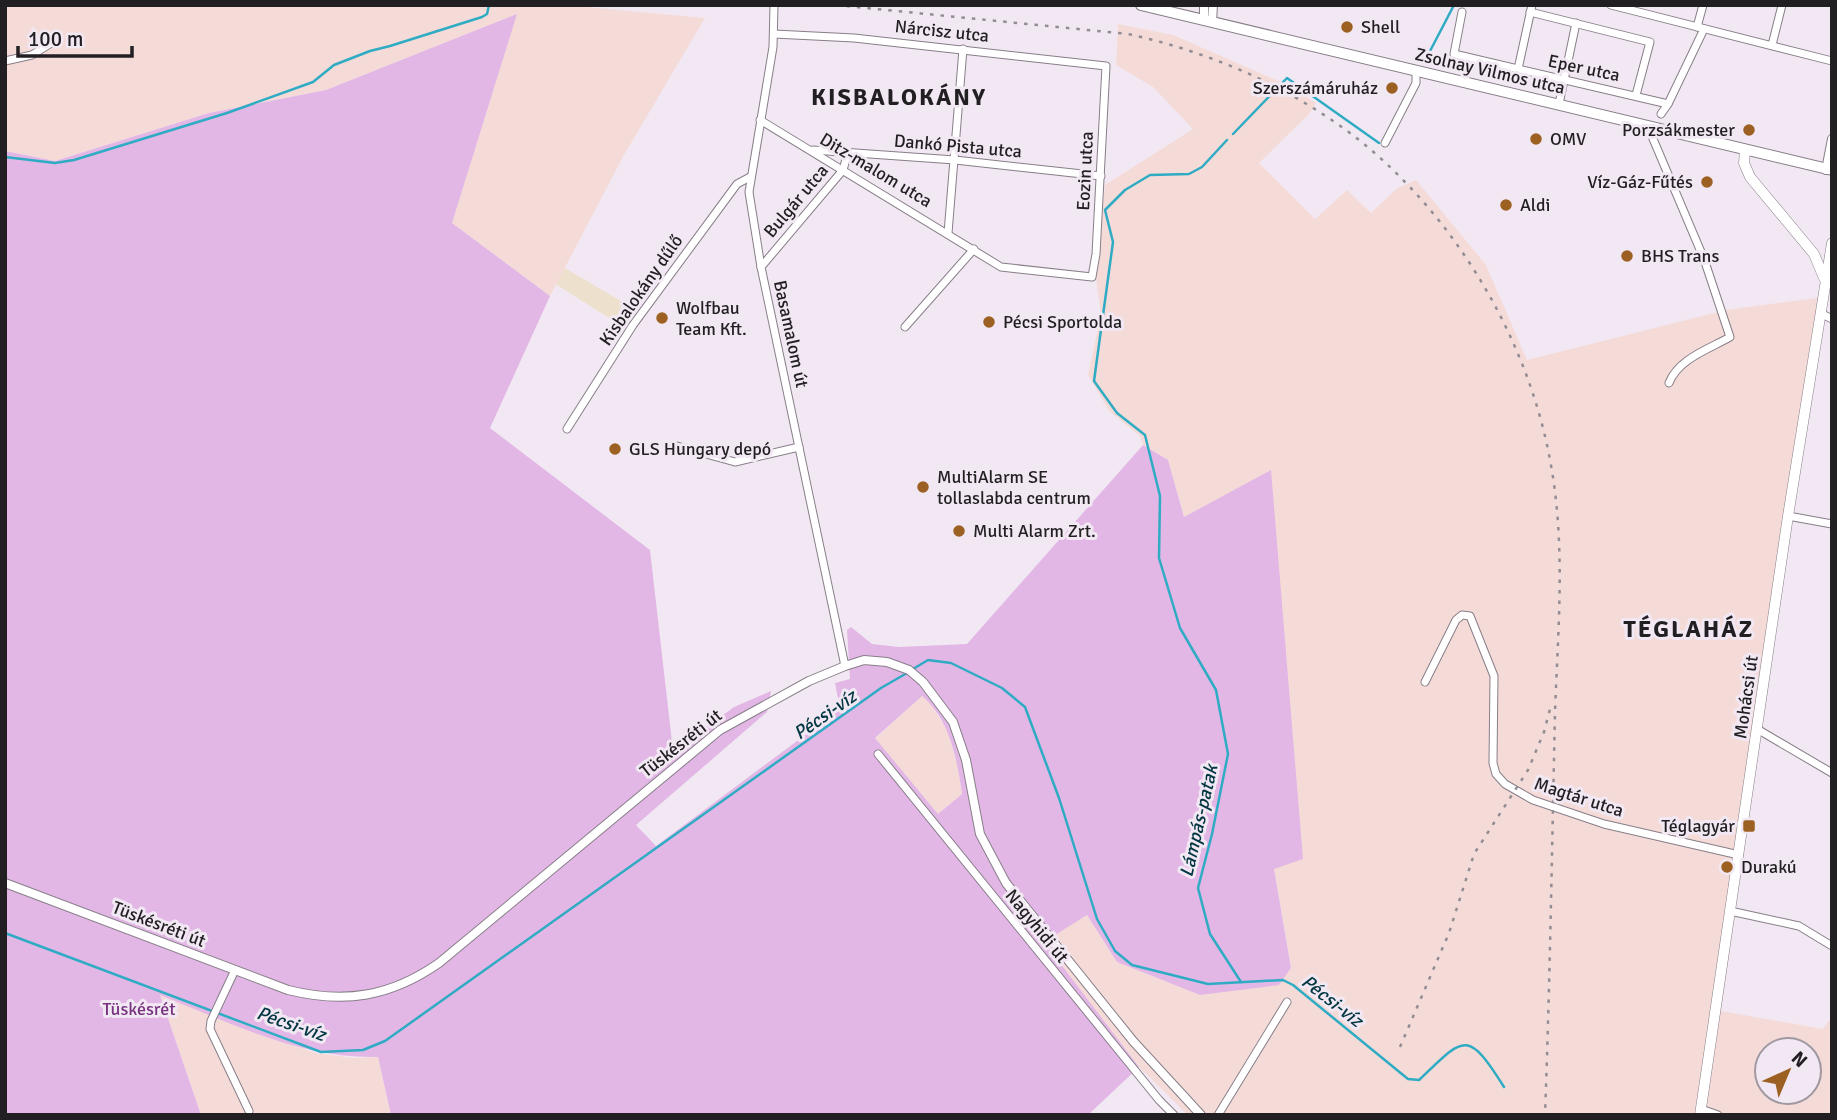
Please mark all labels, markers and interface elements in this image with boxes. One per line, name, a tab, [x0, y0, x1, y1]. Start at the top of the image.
scale bar	[18, 14, 131, 58]
street label: Nárcisz utca	[894, 15, 990, 47]
place label: Shell	[1361, 16, 1400, 38]
marker: Shell	[1339, 19, 1355, 35]
text: 100 m	[28, 26, 83, 52]
street label: Zsolnay Vilmos utca	[1413, 43, 1567, 99]
street label: Eper utca	[1546, 50, 1622, 86]
place label: Szerszámáruház	[1253, 77, 1378, 99]
marker: Szerszámáruház	[1384, 80, 1400, 96]
district label: KISBALOKÁNY	[811, 82, 987, 112]
place label: Porzsákmester	[1622, 119, 1735, 141]
marker: Porzsákmester	[1741, 122, 1757, 138]
street label: Ditz-malom utca	[816, 128, 936, 212]
place label: OMV	[1550, 128, 1587, 150]
street label: Dankó Pista utca	[893, 129, 1023, 163]
street label: Eozin utca	[1072, 131, 1098, 211]
marker: OMV	[1528, 131, 1544, 147]
street label: Bulgár utca	[759, 160, 833, 242]
place label: Víz-Gáz-Fűtés	[1587, 171, 1693, 193]
marker: Víz-Gáz-Fűtés	[1699, 174, 1715, 190]
place label: Aldi	[1520, 194, 1550, 216]
marker: Aldi	[1498, 197, 1514, 213]
street label: Kisbalokány dűlő	[595, 230, 687, 350]
place label: BHS Trans	[1641, 245, 1719, 267]
marker: BHS Trans	[1619, 248, 1635, 264]
street label: Basamalom út	[769, 278, 813, 390]
place label: Wolfbau Team Kft.	[676, 297, 747, 340]
marker: Wolfbau Team Kft.	[654, 310, 670, 326]
place label: Pécsi Sportolda	[1003, 311, 1122, 333]
marker: Pécsi Sportolda	[981, 314, 997, 330]
place label: GLS Hungary depó	[629, 438, 771, 460]
marker: GLS Hungary depó	[607, 441, 623, 457]
place label: MultiAlarm SE tollaslabda centrum	[937, 466, 1091, 509]
marker: MultiAlarm SE tollaslabda centrum	[915, 479, 931, 495]
place label: Multi Alarm Zrt.	[973, 520, 1096, 542]
marker: Multi Alarm Zrt.	[951, 523, 967, 539]
district label: TÉGLAHÁZ	[1623, 614, 1755, 644]
street label: Mohácsi út	[1729, 654, 1763, 740]
water label: Pécsi-víz	[789, 684, 862, 745]
street label: Tüskésréti út	[636, 704, 726, 782]
water label: Lámpás-patak	[1174, 761, 1224, 879]
street label: Magtár utca	[1532, 772, 1626, 822]
place label: Téglagyár	[1661, 815, 1735, 837]
marker: Téglagyár	[1741, 818, 1757, 834]
place label: Durakú	[1741, 856, 1797, 878]
marker: Durakú	[1719, 859, 1735, 875]
street label: Nagyhidi út	[1001, 885, 1073, 967]
street label: Tüskésréti út	[109, 896, 209, 952]
water label: Pécsi-víz	[1297, 970, 1369, 1033]
park label: Tüskésrét	[103, 998, 175, 1020]
water label: Pécsi-víz	[253, 1001, 330, 1047]
north arrow	[1753, 1036, 1823, 1106]
text: N	[1786, 1046, 1812, 1073]

